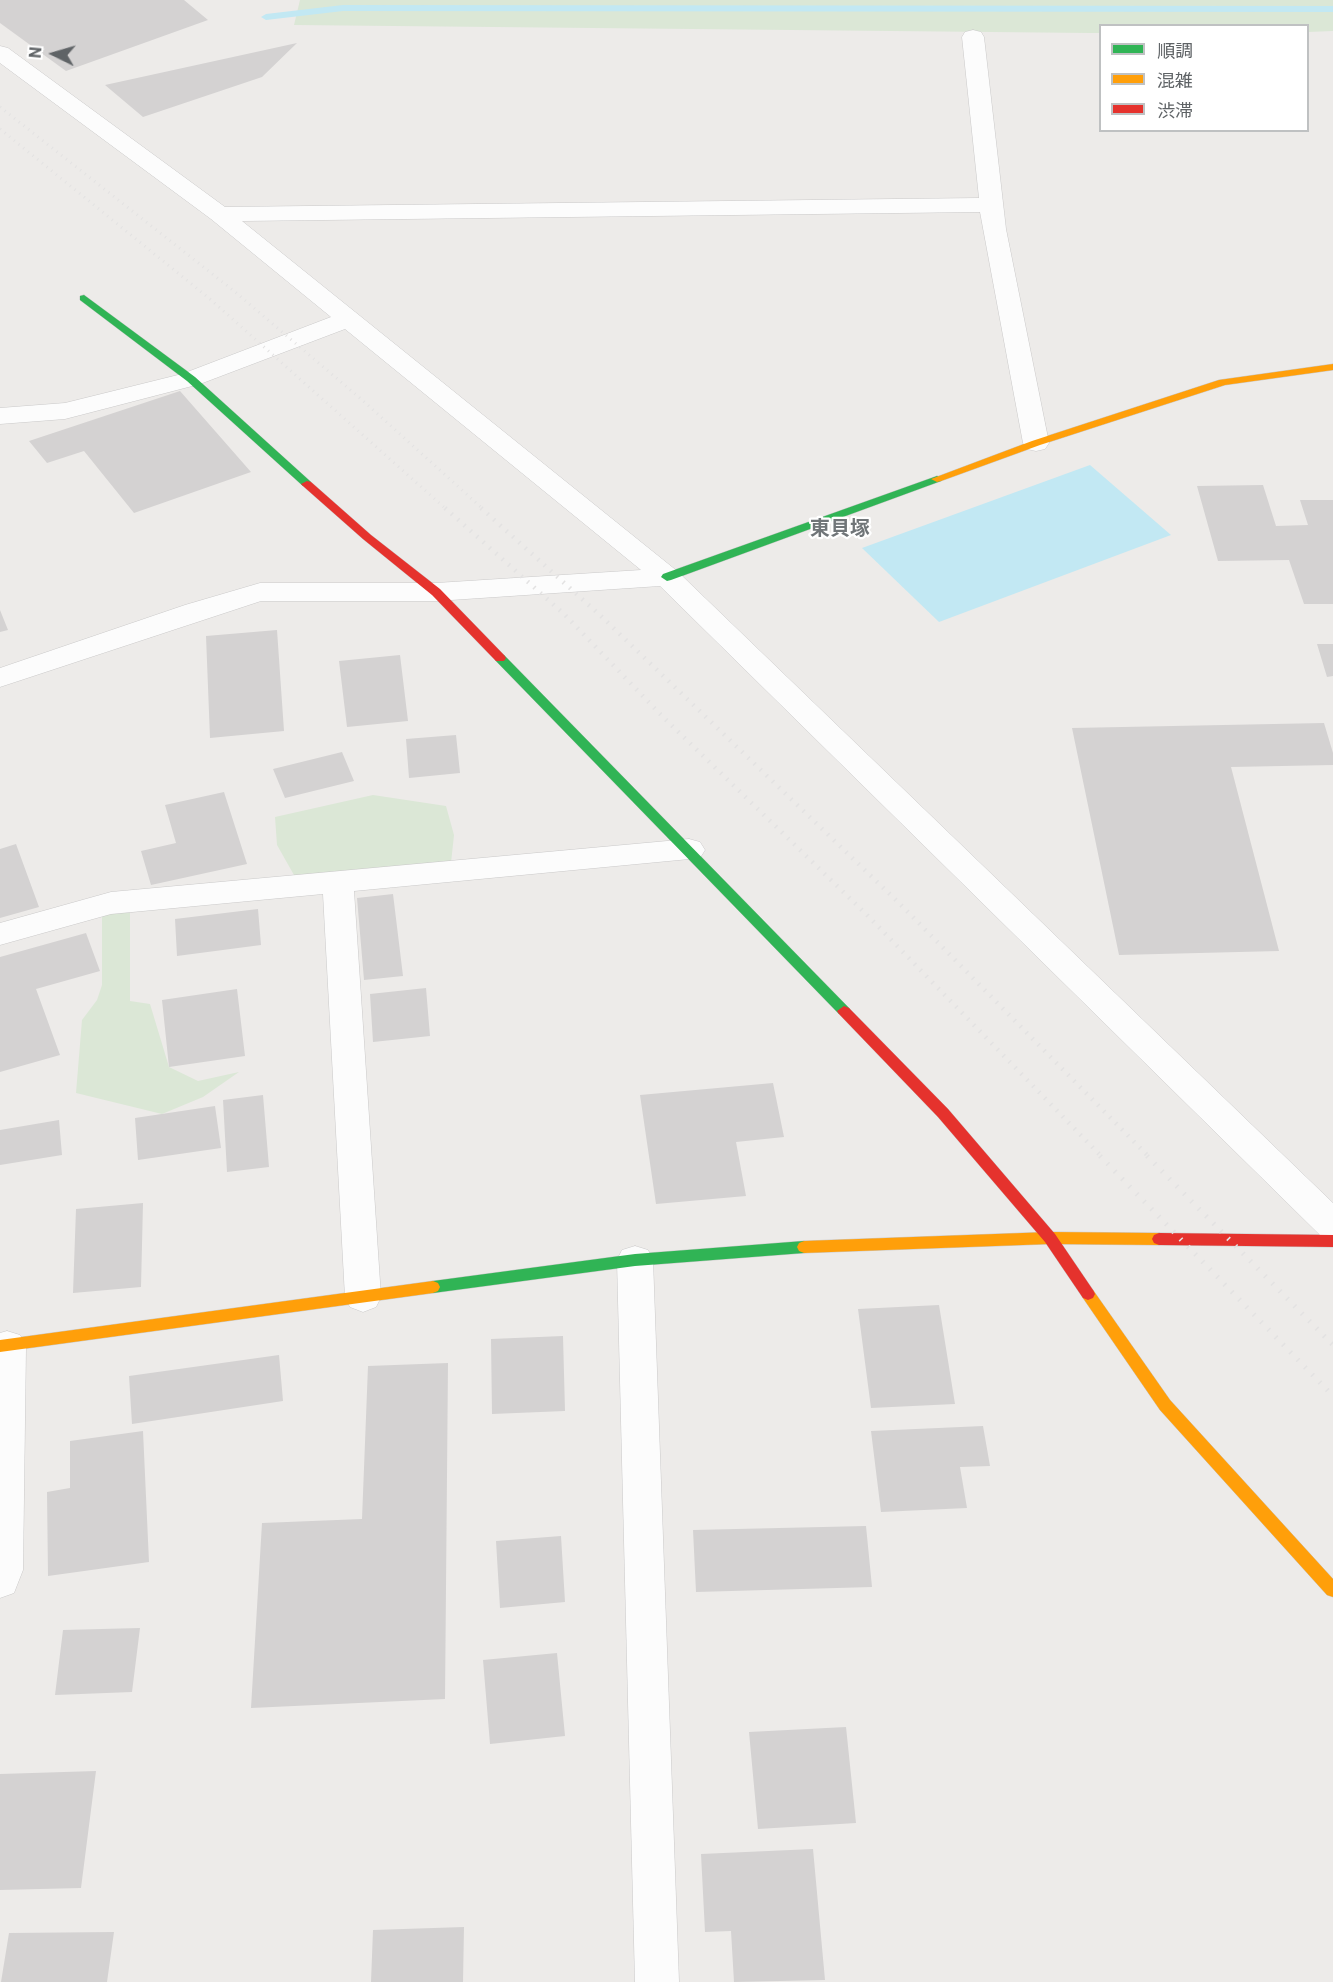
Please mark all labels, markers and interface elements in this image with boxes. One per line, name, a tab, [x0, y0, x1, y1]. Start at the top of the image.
north arrow	[24, 24, 84, 84]
legend	[1099, 24, 1309, 132]
text: 順調	[1157, 40, 1193, 61]
text: N	[26, 46, 46, 59]
text: 混雑	[1157, 70, 1193, 91]
text: 渋滞	[1157, 100, 1193, 121]
district label: 東貝塚	[810, 518, 870, 542]

